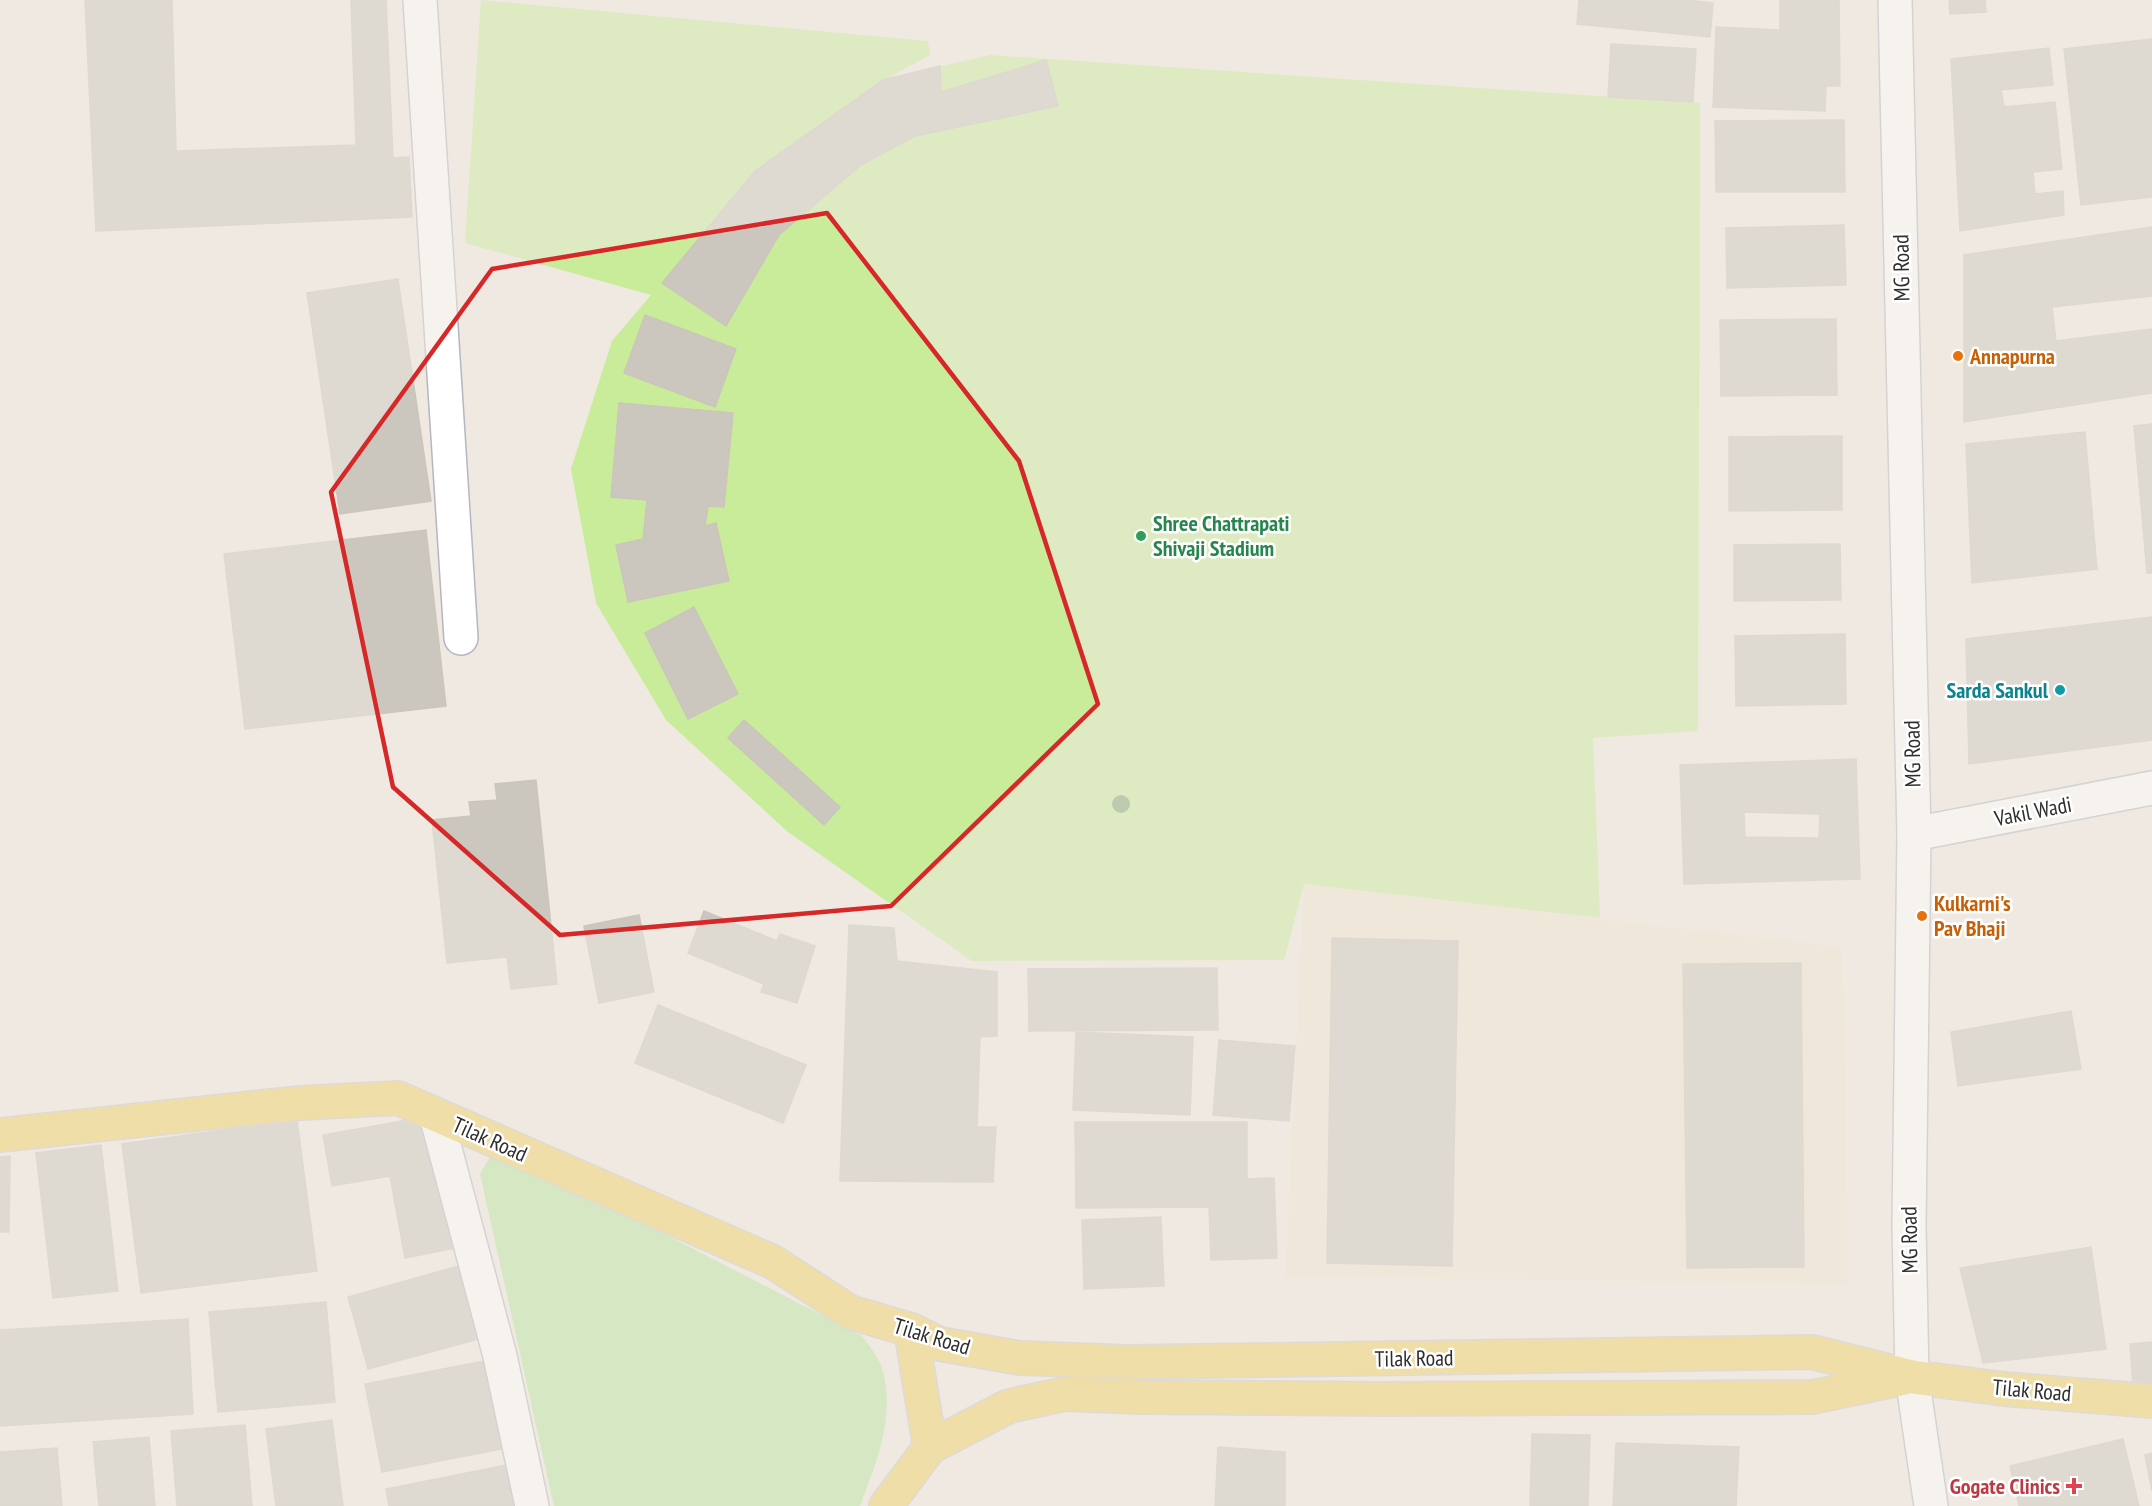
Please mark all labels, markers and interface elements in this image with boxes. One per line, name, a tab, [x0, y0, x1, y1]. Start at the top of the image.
street label: MG Road	[1886, 234, 1916, 302]
place label: Annapurna	[1969, 342, 2055, 370]
marker: Annapurna	[1951, 349, 1965, 363]
place label: Shree Chattrapati Shivaji Stadium	[1153, 509, 1290, 562]
marker: Shree Chattrapati Shivaji Stadium	[1134, 529, 1148, 543]
place label: Sarda Sankul	[1947, 676, 2049, 704]
marker: Sarda Sankul	[2053, 683, 2067, 697]
street label: MG Road	[1897, 720, 1927, 788]
street label: Vakil Wadi	[1991, 790, 2074, 832]
place label: Kulkarni's Pav Bhaji	[1934, 889, 2011, 942]
marker: Kulkarni's Pav Bhaji	[1915, 909, 1929, 923]
street label: Tilak Road	[448, 1110, 532, 1168]
street label: MG Road	[1894, 1206, 1924, 1274]
street label: Tilak Road	[890, 1311, 974, 1361]
street label: Tilak Road	[1374, 1343, 1454, 1373]
street label: Tilak Road	[1992, 1373, 2072, 1407]
place label: Gogate Clinics	[1950, 1472, 2060, 1500]
marker: Gogate Clinics	[2065, 1477, 2083, 1495]

